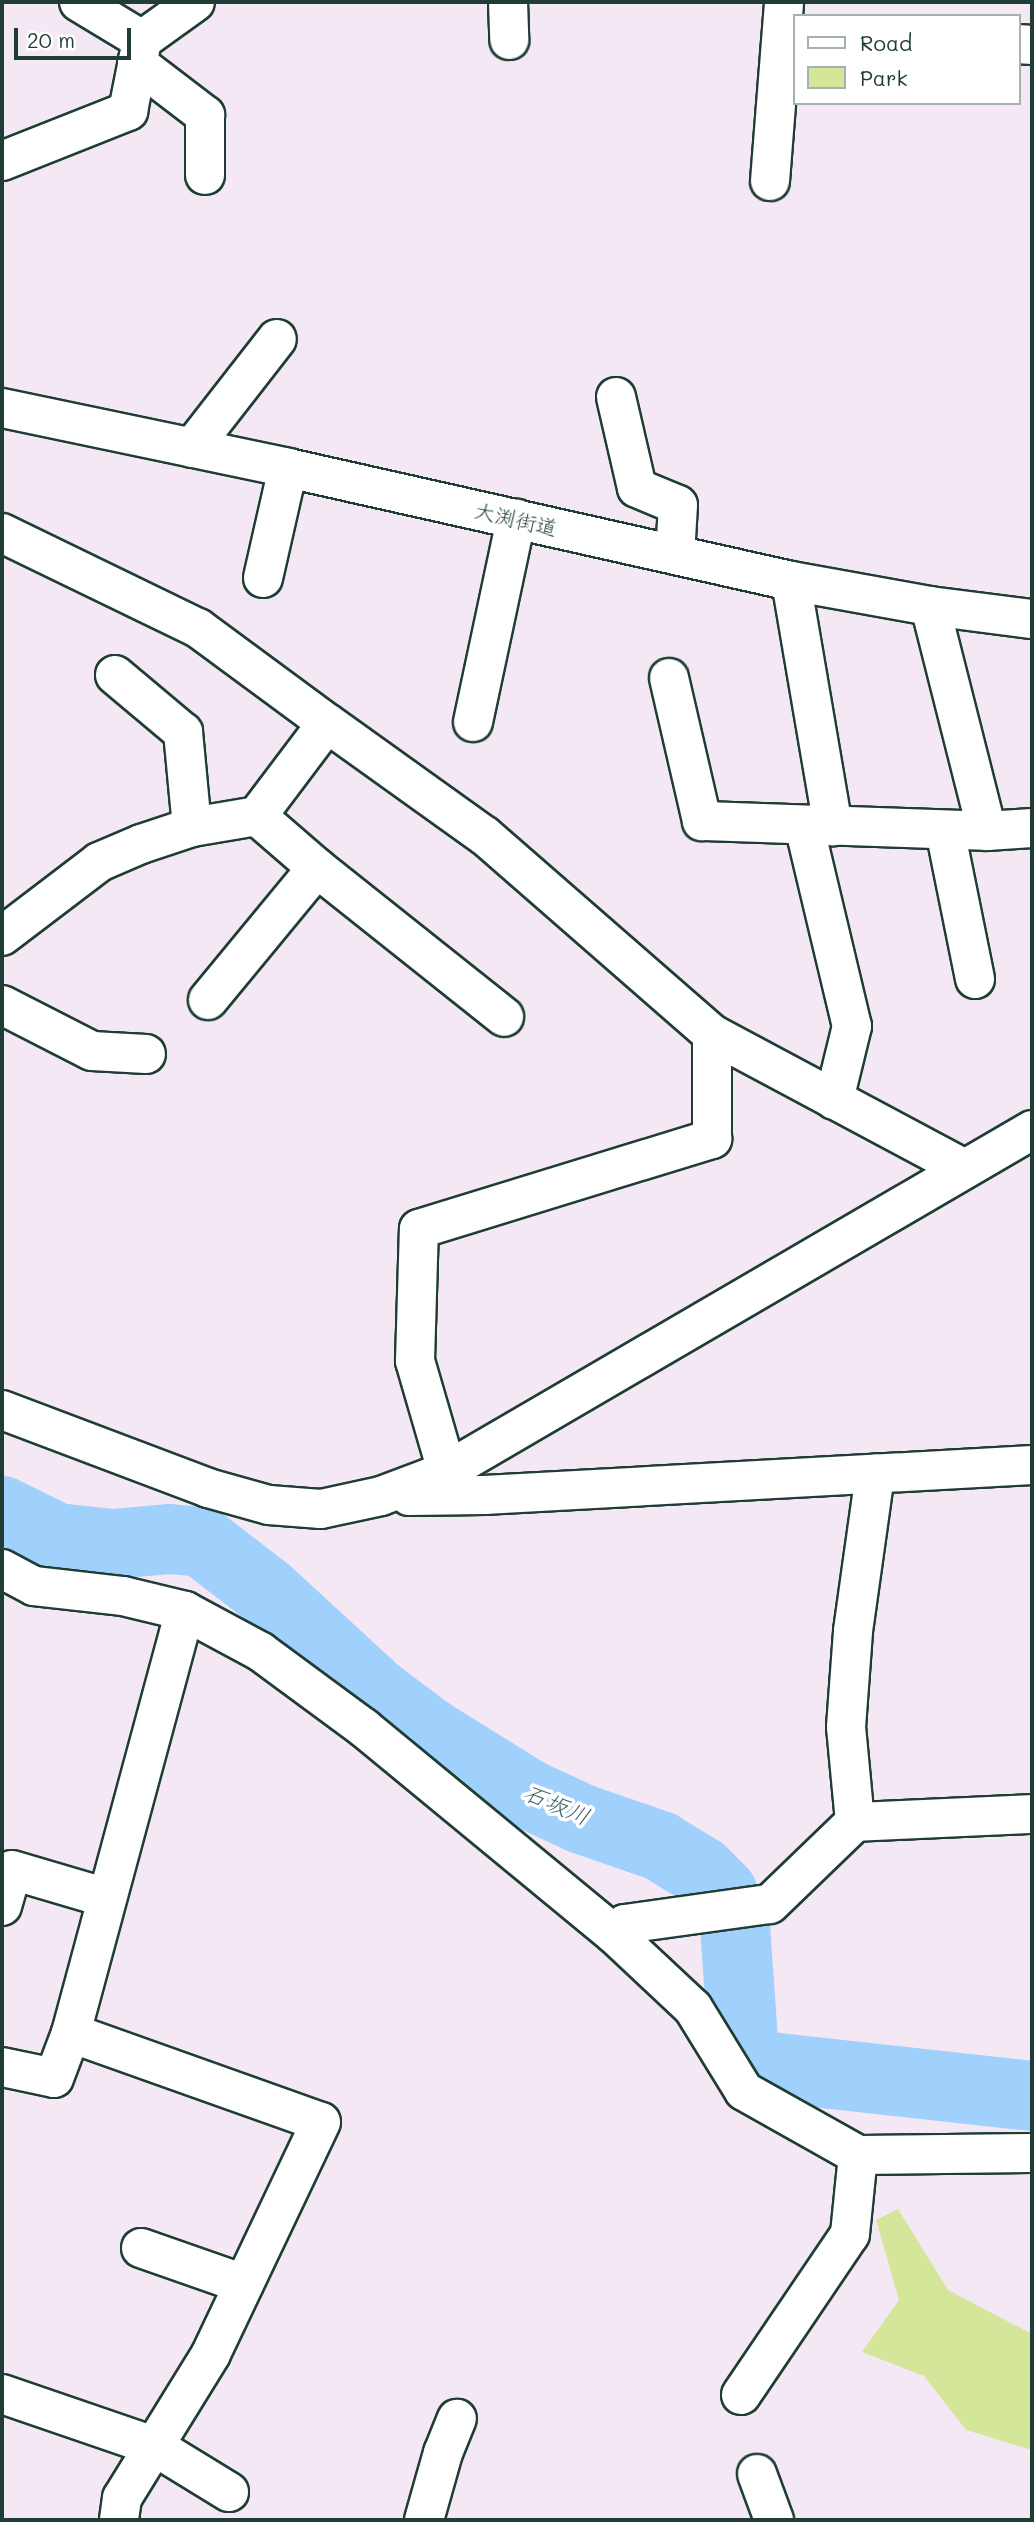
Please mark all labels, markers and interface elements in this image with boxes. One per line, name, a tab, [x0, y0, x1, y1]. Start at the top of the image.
scale bar	[18, 14, 135, 58]
legend	[792, 14, 1020, 105]
text: 20 m	[27, 26, 75, 53]
text: Road	[860, 29, 912, 56]
text: Park	[860, 64, 908, 91]
street label: 大渕街道	[472, 497, 560, 541]
water label: 石坂川	[520, 1778, 594, 1830]

